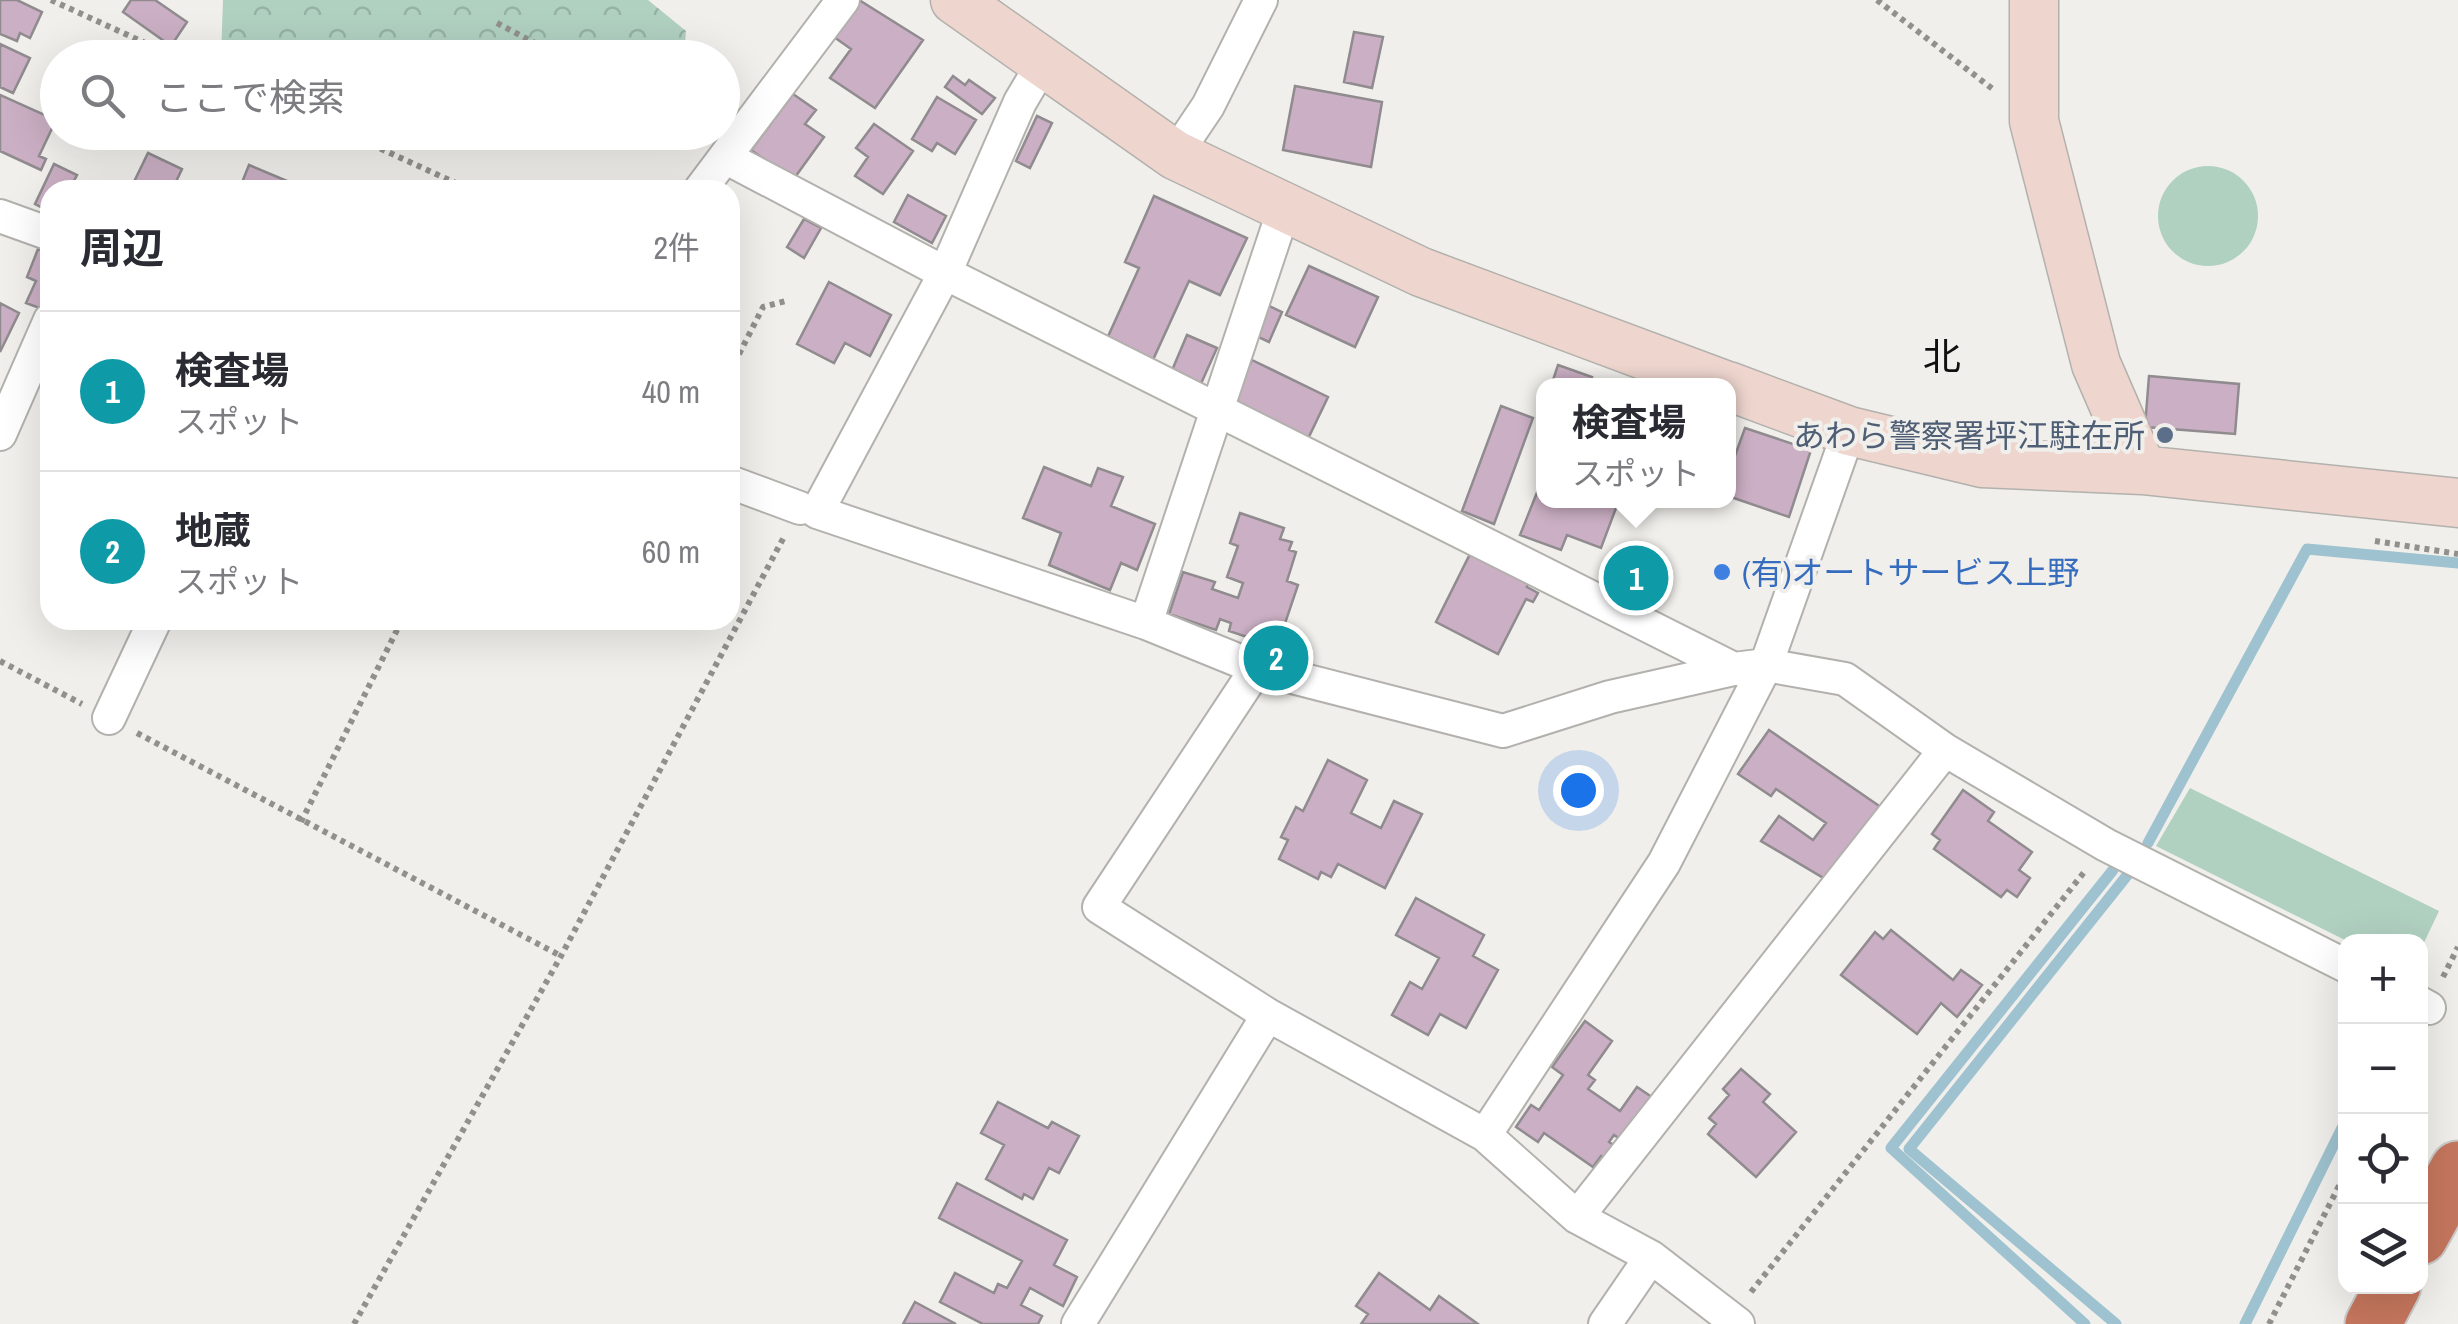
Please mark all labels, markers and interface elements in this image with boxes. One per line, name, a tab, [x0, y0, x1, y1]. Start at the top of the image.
search box	[40, 40, 740, 150]
icon: search	[75, 68, 130, 123]
text: ここで検索	[155, 72, 345, 123]
text: 周辺	[80, 220, 164, 276]
text: 2件	[653, 226, 700, 269]
district label: 北	[1923, 331, 1961, 382]
text: 検査場	[175, 345, 289, 396]
text: 1	[105, 370, 120, 413]
text: 40 m	[642, 370, 700, 413]
popup	[1536, 378, 1736, 508]
text: 検査場	[1572, 397, 1686, 448]
text: スポット	[175, 400, 303, 443]
place label: あわら警察署坪江駐在所	[1793, 414, 2145, 457]
marker: あわら警察署坪江駐在所	[2154, 424, 2176, 446]
text: スポット	[1572, 452, 1700, 495]
text: 地蔵	[175, 505, 251, 556]
text: 2	[105, 530, 120, 573]
text: 60 m	[642, 530, 700, 573]
pin: 1	[1604, 540, 1668, 616]
place label: (有)オートサービス上野	[1742, 551, 2079, 594]
text: スポット	[175, 560, 303, 603]
marker: (有)オートサービス上野	[1711, 561, 1733, 583]
pin: 2	[1244, 620, 1308, 696]
your location	[1553, 765, 1604, 816]
map controls	[2338, 934, 2428, 1294]
button: +	[2338, 934, 2428, 1024]
button: −	[2338, 1024, 2428, 1114]
button: locate	[2338, 1114, 2428, 1204]
button: layers	[2338, 1204, 2428, 1294]

